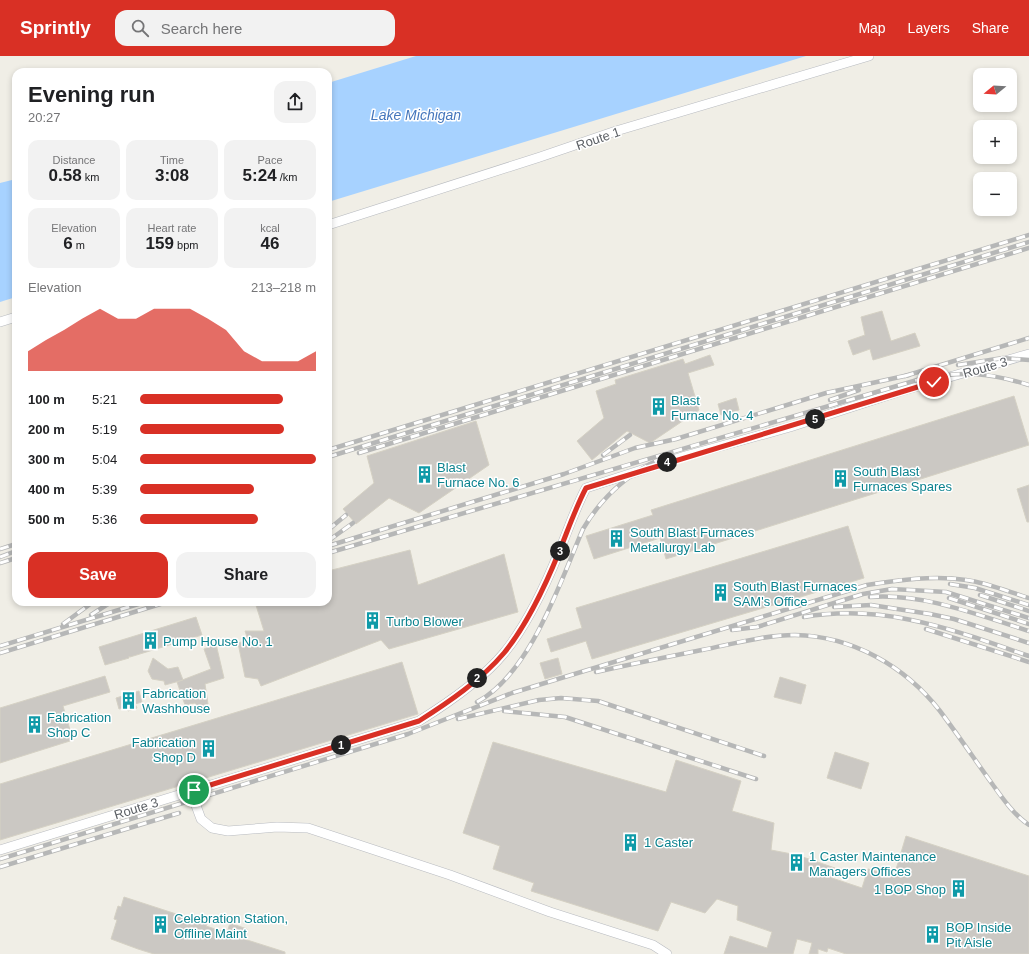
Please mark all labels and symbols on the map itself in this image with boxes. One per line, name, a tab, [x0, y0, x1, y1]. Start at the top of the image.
north arrow	[973, 68, 1017, 112]
water label: Lake Michigan	[371, 107, 461, 123]
street label: Route 1	[574, 124, 622, 153]
street label: Route 3	[961, 354, 1009, 381]
pin	[917, 365, 951, 399]
place label: Blast Furnace No. 4	[671, 393, 753, 423]
building icon: Blast Furnace No. 4	[648, 397, 668, 417]
pin: 5	[805, 409, 825, 429]
pin: 4	[657, 452, 677, 472]
place label: Blast Furnace No. 6	[437, 460, 519, 490]
building icon: Blast Furnace No. 6	[414, 464, 434, 484]
place label: South Blast Furnaces Spares	[853, 464, 952, 494]
building icon: South Blast Furnaces Spares	[830, 468, 850, 488]
place label: South Blast Furnaces Metallurgy Lab	[630, 525, 755, 555]
building icon: South Blast Furnaces Metallurgy Lab	[607, 529, 627, 549]
pin: 3	[550, 541, 570, 561]
place label: South Blast Furnaces SAM's Office	[733, 579, 858, 609]
building icon: South Blast Furnaces SAM's Office	[710, 583, 730, 603]
building icon: Turbo Blower	[363, 611, 383, 631]
place label: Turbo Blower	[386, 614, 463, 629]
building icon: Pump House No. 1	[140, 631, 160, 651]
place label: Pump House No. 1	[163, 634, 273, 649]
pin: 2	[467, 668, 487, 688]
place label: Fabrication Washhouse	[142, 686, 210, 716]
building icon: Fabrication Washhouse	[119, 690, 139, 710]
place label: Fabrication Shop C	[47, 710, 111, 740]
building icon: Fabrication Shop C	[24, 714, 44, 734]
place label: Fabrication Shop D	[132, 735, 196, 765]
pin: 1	[331, 735, 351, 755]
building icon: Fabrication Shop D	[199, 739, 219, 759]
pin	[177, 773, 211, 807]
street label: Route 3	[112, 795, 160, 822]
building icon: 1 Caster	[621, 832, 641, 852]
place label: 1 Caster	[644, 835, 694, 850]
place label: 1 Caster Maintenance Managers Offices	[809, 849, 936, 879]
building icon: 1 Caster Maintenance Managers Offices	[786, 853, 806, 873]
building icon: 1 BOP Shop	[949, 879, 969, 899]
place label: 1 BOP Shop	[874, 882, 946, 897]
place label: Celebration Station, Offline Maint	[174, 911, 288, 941]
building icon: Celebration Station, Offline Maint	[151, 915, 171, 935]
place label: BOP Inside Pit Aisle	[946, 920, 1012, 950]
building icon: BOP Inside Pit Aisle	[923, 924, 943, 944]

